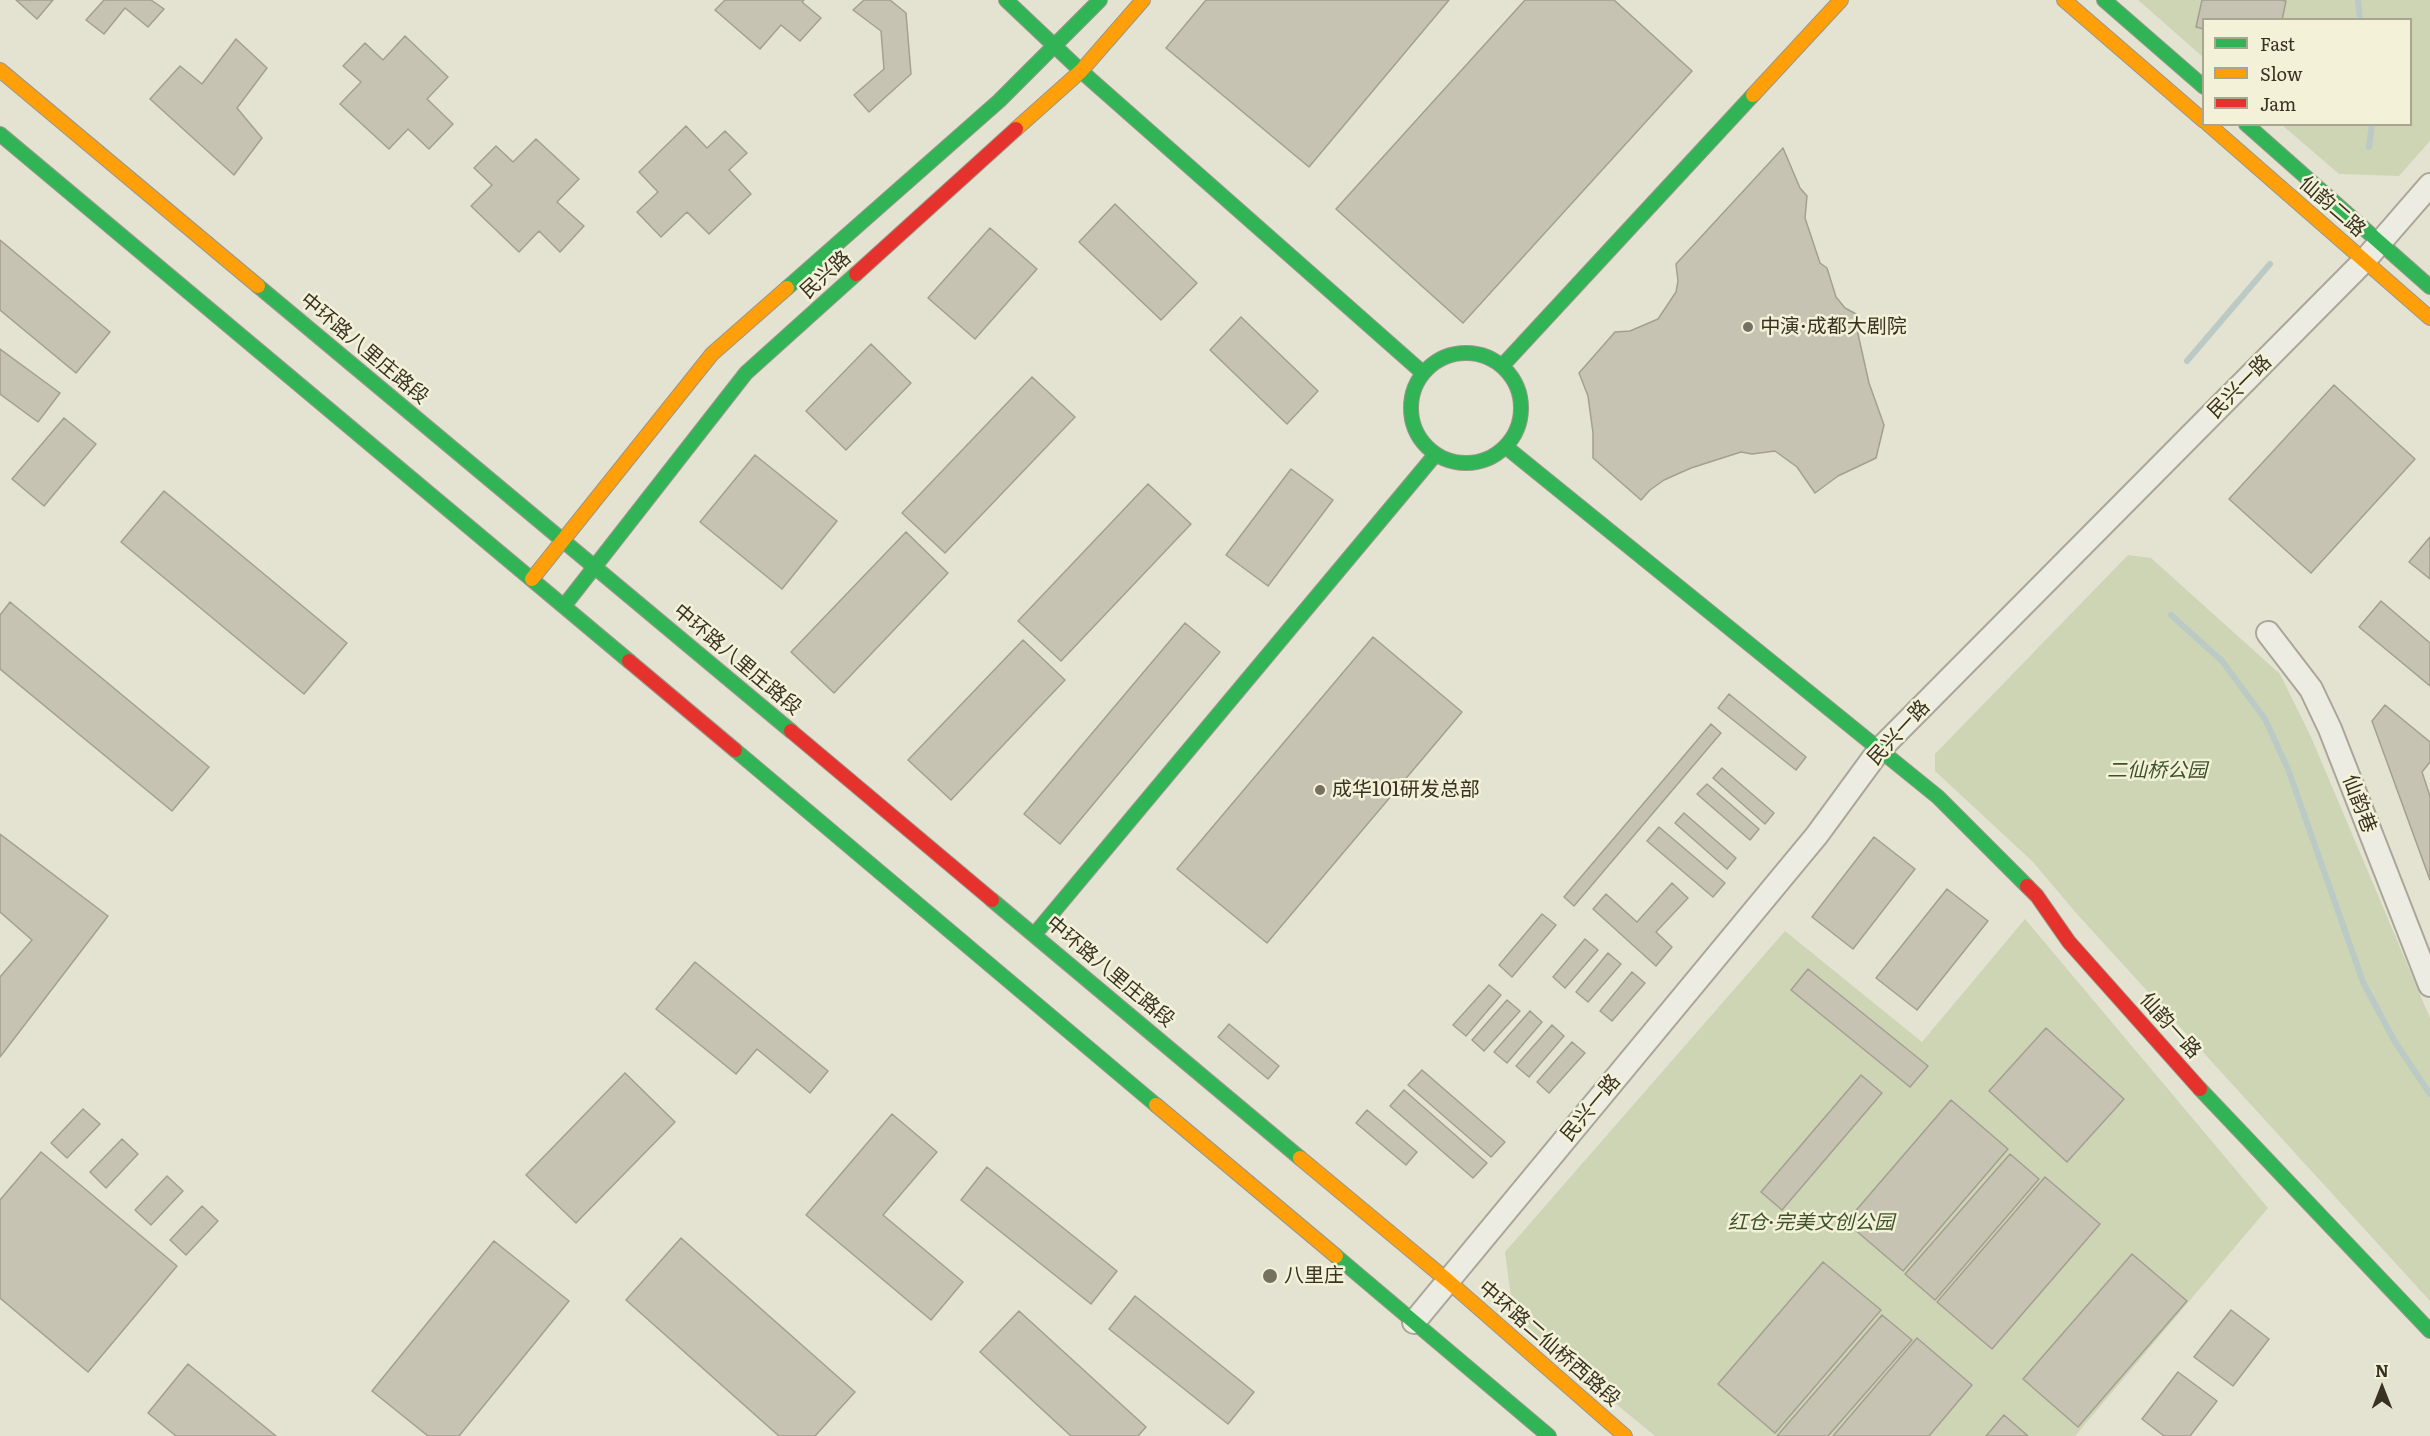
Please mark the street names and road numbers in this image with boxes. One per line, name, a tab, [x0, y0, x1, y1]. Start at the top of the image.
street label: 仙韵二路	[2294, 172, 2370, 242]
street label: 民兴路	[796, 246, 856, 304]
street label: 中环路八里庄路段	[295, 288, 433, 410]
street label: 民兴一路	[2203, 350, 2277, 424]
street label: 中环路八里庄路段	[668, 599, 806, 721]
street label: 民兴一路	[1863, 696, 1935, 770]
street label: 仙韵巷	[2337, 772, 2381, 836]
street label: 中环路八里庄路段	[1041, 911, 1179, 1033]
street label: 仙韵一路	[2134, 988, 2206, 1064]
street label: 民兴一路	[1556, 1070, 1626, 1146]
street label: 中环路二仙桥西路段	[1473, 1276, 1625, 1412]

